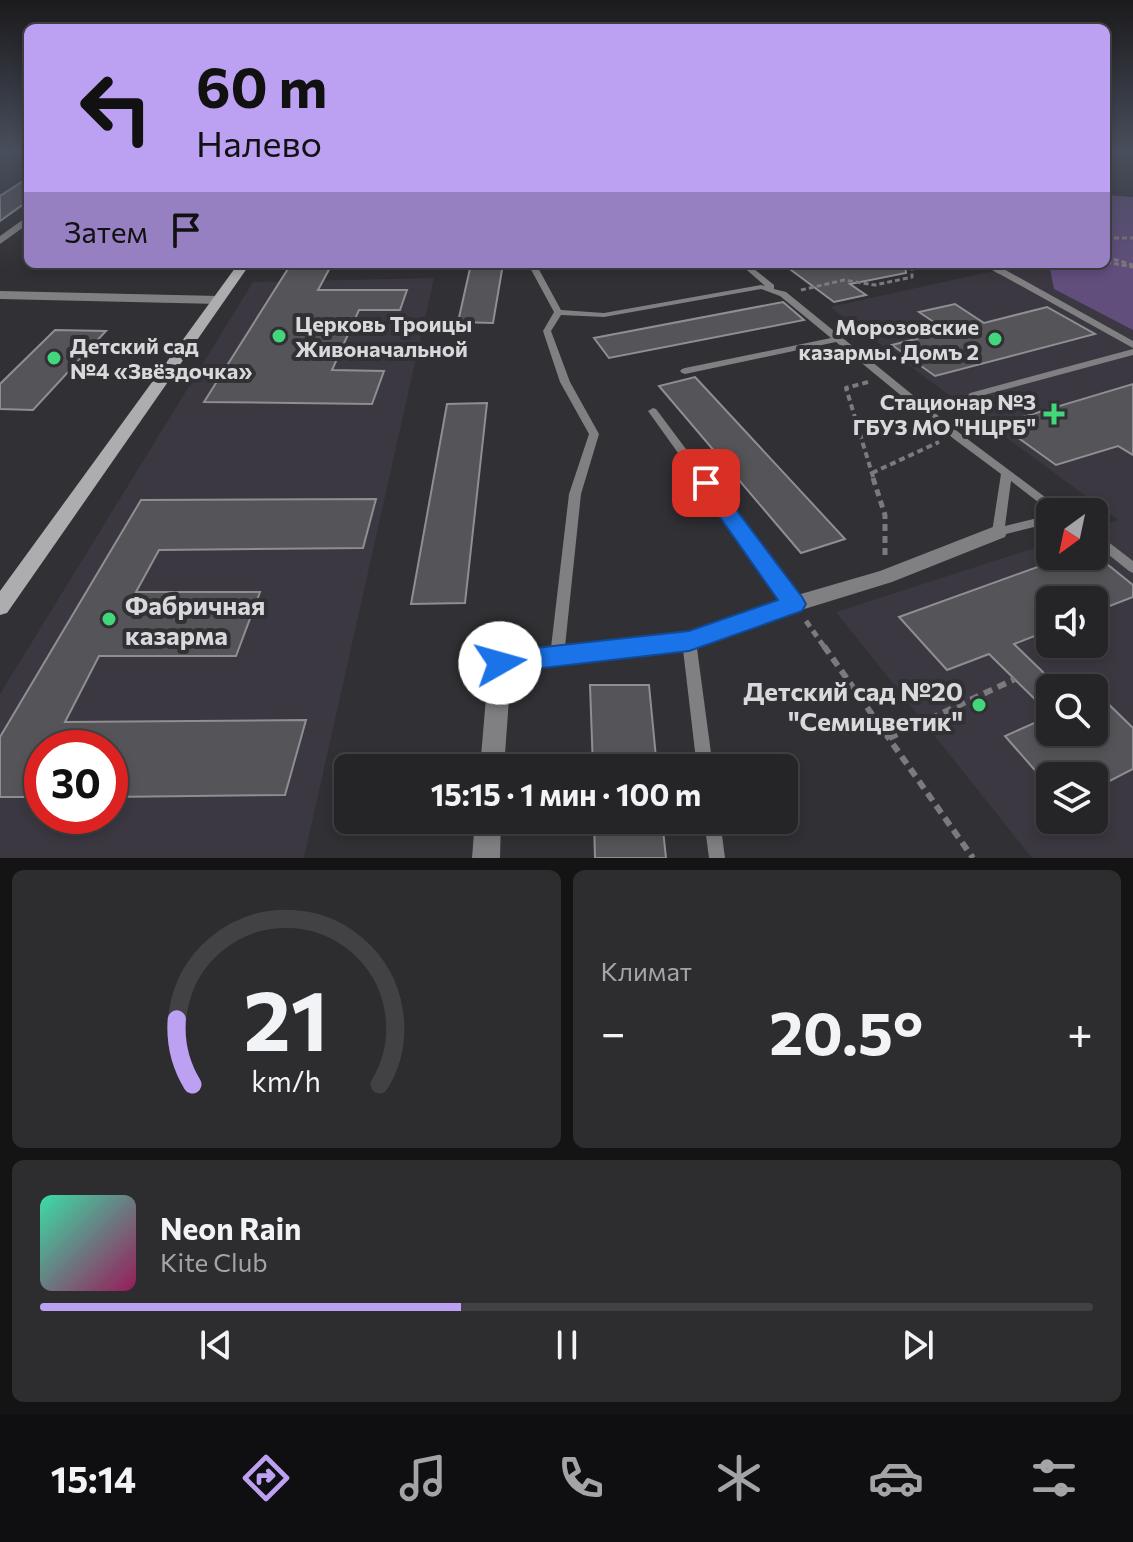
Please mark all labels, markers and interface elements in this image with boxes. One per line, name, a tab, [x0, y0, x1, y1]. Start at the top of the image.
text: 60 m	[196, 51, 327, 120]
icon: left	[64, 56, 168, 160]
text: Налево	[196, 120, 322, 164]
icon: arrive	[164, 208, 208, 252]
text: Затем	[64, 212, 148, 249]
place label: Церковь Троицы Живоначальной	[295, 310, 472, 362]
place label: Морозовские казармы. Домъ 2	[799, 313, 979, 365]
marker: Церковь Троицы Живоначальной	[270, 327, 288, 345]
marker: Морозовские казармы. Домъ 2	[986, 330, 1004, 348]
place label: Детский сад №4 «Звёздочка»	[70, 332, 252, 384]
marker: Детский сад №4 «Звёздочка»	[45, 349, 63, 367]
place label: Стационар №3 ГБУЗ МО "НЦРБ"	[853, 388, 1036, 440]
marker: Стационар №3 ГБУЗ МО "НЦРБ"	[1043, 403, 1065, 425]
pin	[672, 449, 740, 517]
icon: arrive	[684, 461, 728, 505]
north arrow	[1036, 498, 1108, 570]
map controls	[1036, 498, 1108, 834]
button: sound	[1036, 586, 1108, 658]
place label: Фабричная казарма	[125, 589, 265, 650]
marker: Фабричная казарма	[100, 610, 118, 628]
position arrow	[458, 621, 542, 705]
button: search	[1036, 674, 1108, 746]
place label: Детский сад №20 "Семицветик"	[743, 675, 963, 736]
marker: Детский сад №20 "Семицветик"	[970, 696, 988, 714]
speed limit sign: 30	[24, 730, 128, 834]
button: layers	[1036, 762, 1108, 834]
text: 15:15 · 1 мин · 100 m	[431, 775, 701, 812]
text: Климат	[601, 955, 692, 986]
text: 21	[244, 966, 329, 1068]
text: 20.5°	[769, 994, 923, 1067]
text: −	[601, 1004, 626, 1058]
text: +	[1067, 1004, 1093, 1058]
text: km/h	[251, 1063, 321, 1098]
text: Neon Rain	[160, 1209, 301, 1246]
text: Kite Club	[160, 1246, 268, 1277]
icon: previous	[194, 1323, 238, 1367]
icon: pause	[545, 1323, 589, 1367]
icon: next	[896, 1323, 940, 1367]
icon: directions	[238, 1450, 294, 1506]
icon: music	[395, 1450, 451, 1506]
icon: phone	[553, 1450, 609, 1506]
icon: climate	[711, 1450, 767, 1506]
icon: car	[868, 1450, 924, 1506]
icon: filters	[1026, 1450, 1082, 1506]
text: 15:14	[51, 1456, 136, 1500]

